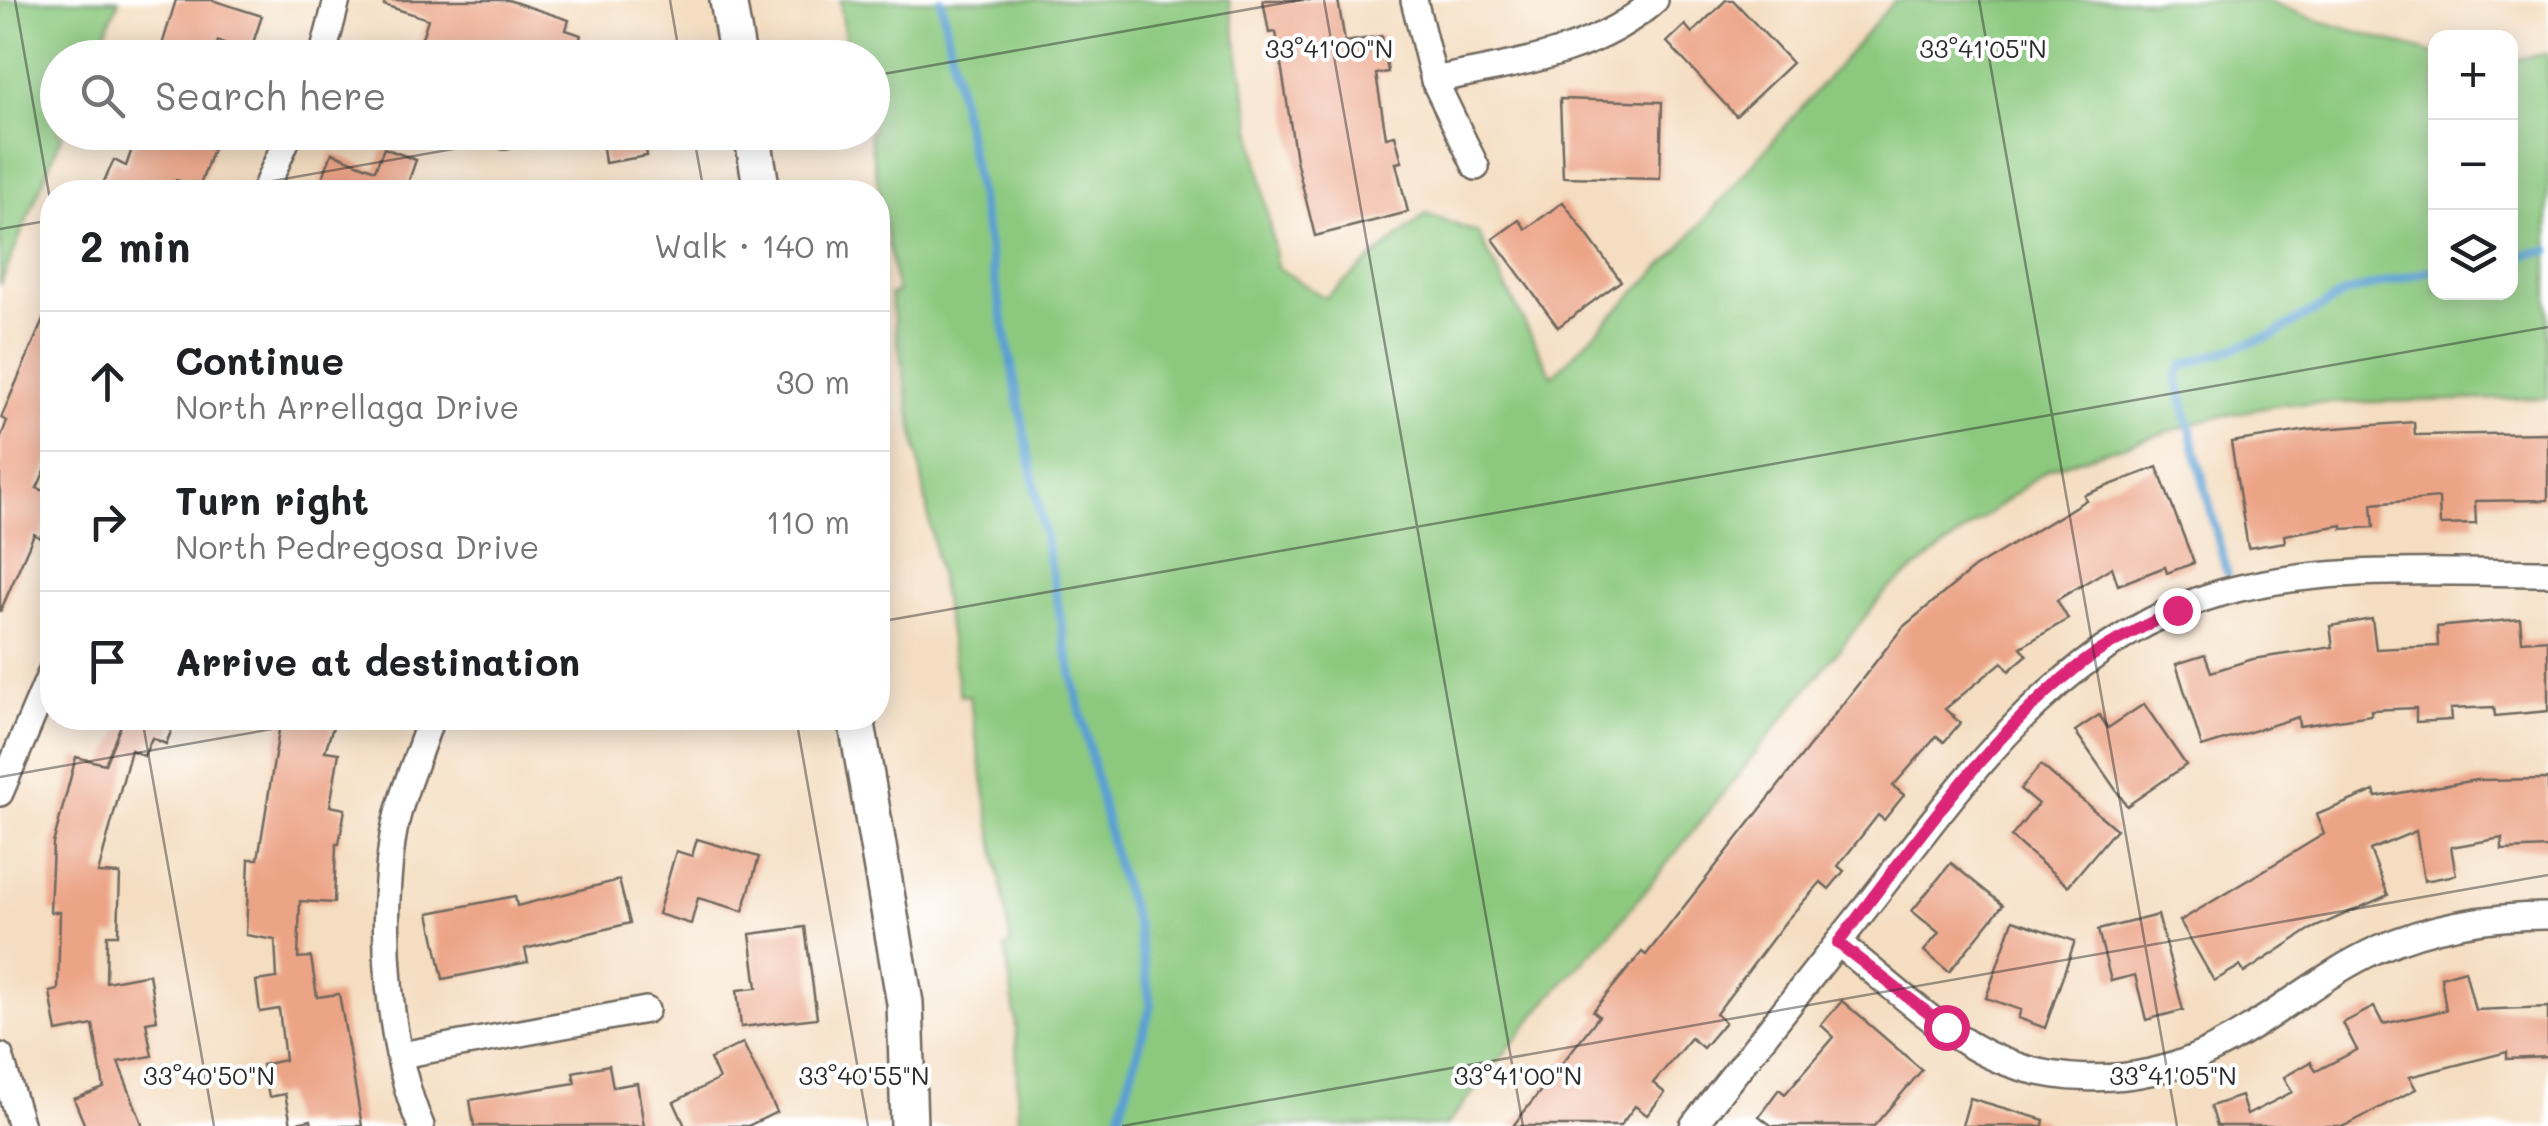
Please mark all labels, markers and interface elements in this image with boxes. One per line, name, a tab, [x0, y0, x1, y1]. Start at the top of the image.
map controls	[2428, 30, 2518, 300]
button: +	[2428, 30, 2518, 120]
text: 33°41'00"N	[1265, 32, 1393, 64]
text: 33°41'05"N	[1919, 32, 2047, 64]
search box	[40, 40, 890, 150]
icon: search	[75, 68, 130, 123]
text: Search here	[155, 70, 386, 120]
button: −	[2428, 120, 2518, 210]
button: layers	[2428, 210, 2518, 300]
text: 2 min	[80, 218, 190, 273]
text: Walk · 140 m	[654, 224, 850, 266]
text: Continue	[175, 335, 344, 385]
icon: ahead	[80, 354, 135, 409]
text: 30 m	[776, 360, 850, 402]
text: North Arrellaga Drive	[175, 385, 519, 427]
text: Turn right	[175, 475, 369, 525]
icon: right	[80, 494, 135, 549]
text: 110 m	[766, 500, 850, 542]
text: North Pedregosa Drive	[175, 525, 539, 567]
route end	[2155, 588, 2201, 634]
icon: arrive	[80, 634, 135, 689]
text: Arrive at destination	[175, 636, 580, 686]
route start	[1924, 1005, 1970, 1051]
text: 33°40'50"N	[143, 1059, 275, 1091]
text: 33°40'55"N	[799, 1059, 929, 1091]
text: 33°41'00"N	[1454, 1059, 1582, 1091]
text: 33°41'05"N	[2109, 1059, 2237, 1091]

